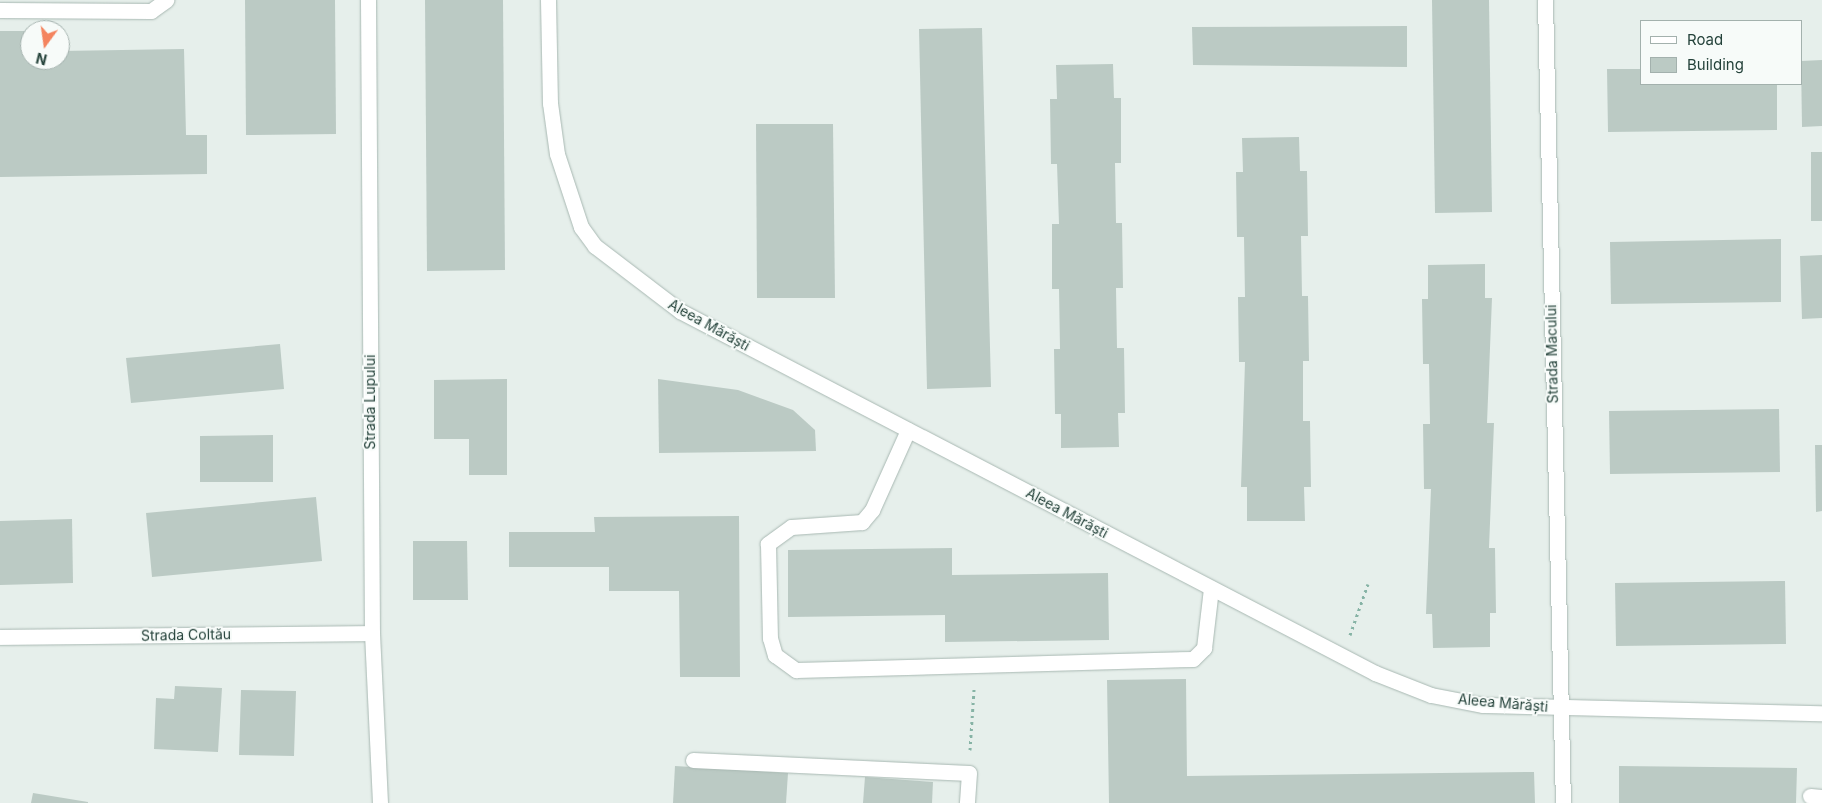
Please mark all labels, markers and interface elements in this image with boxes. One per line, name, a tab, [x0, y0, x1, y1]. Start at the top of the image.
north arrow	[20, 20, 70, 70]
legend	[1640, 20, 1802, 85]
text: Road	[1687, 30, 1723, 49]
text: N	[34, 50, 49, 69]
text: Building	[1687, 55, 1744, 74]
street label: Aleea Mărăști	[665, 296, 753, 354]
street label: Strada Macului	[1543, 304, 1561, 404]
street label: Strada Lupului	[362, 354, 378, 450]
street label: Aleea Mărăști	[1023, 484, 1111, 542]
street label: Strada Coltău	[141, 626, 231, 644]
street label: Aleea Mărăști	[1457, 691, 1549, 715]

